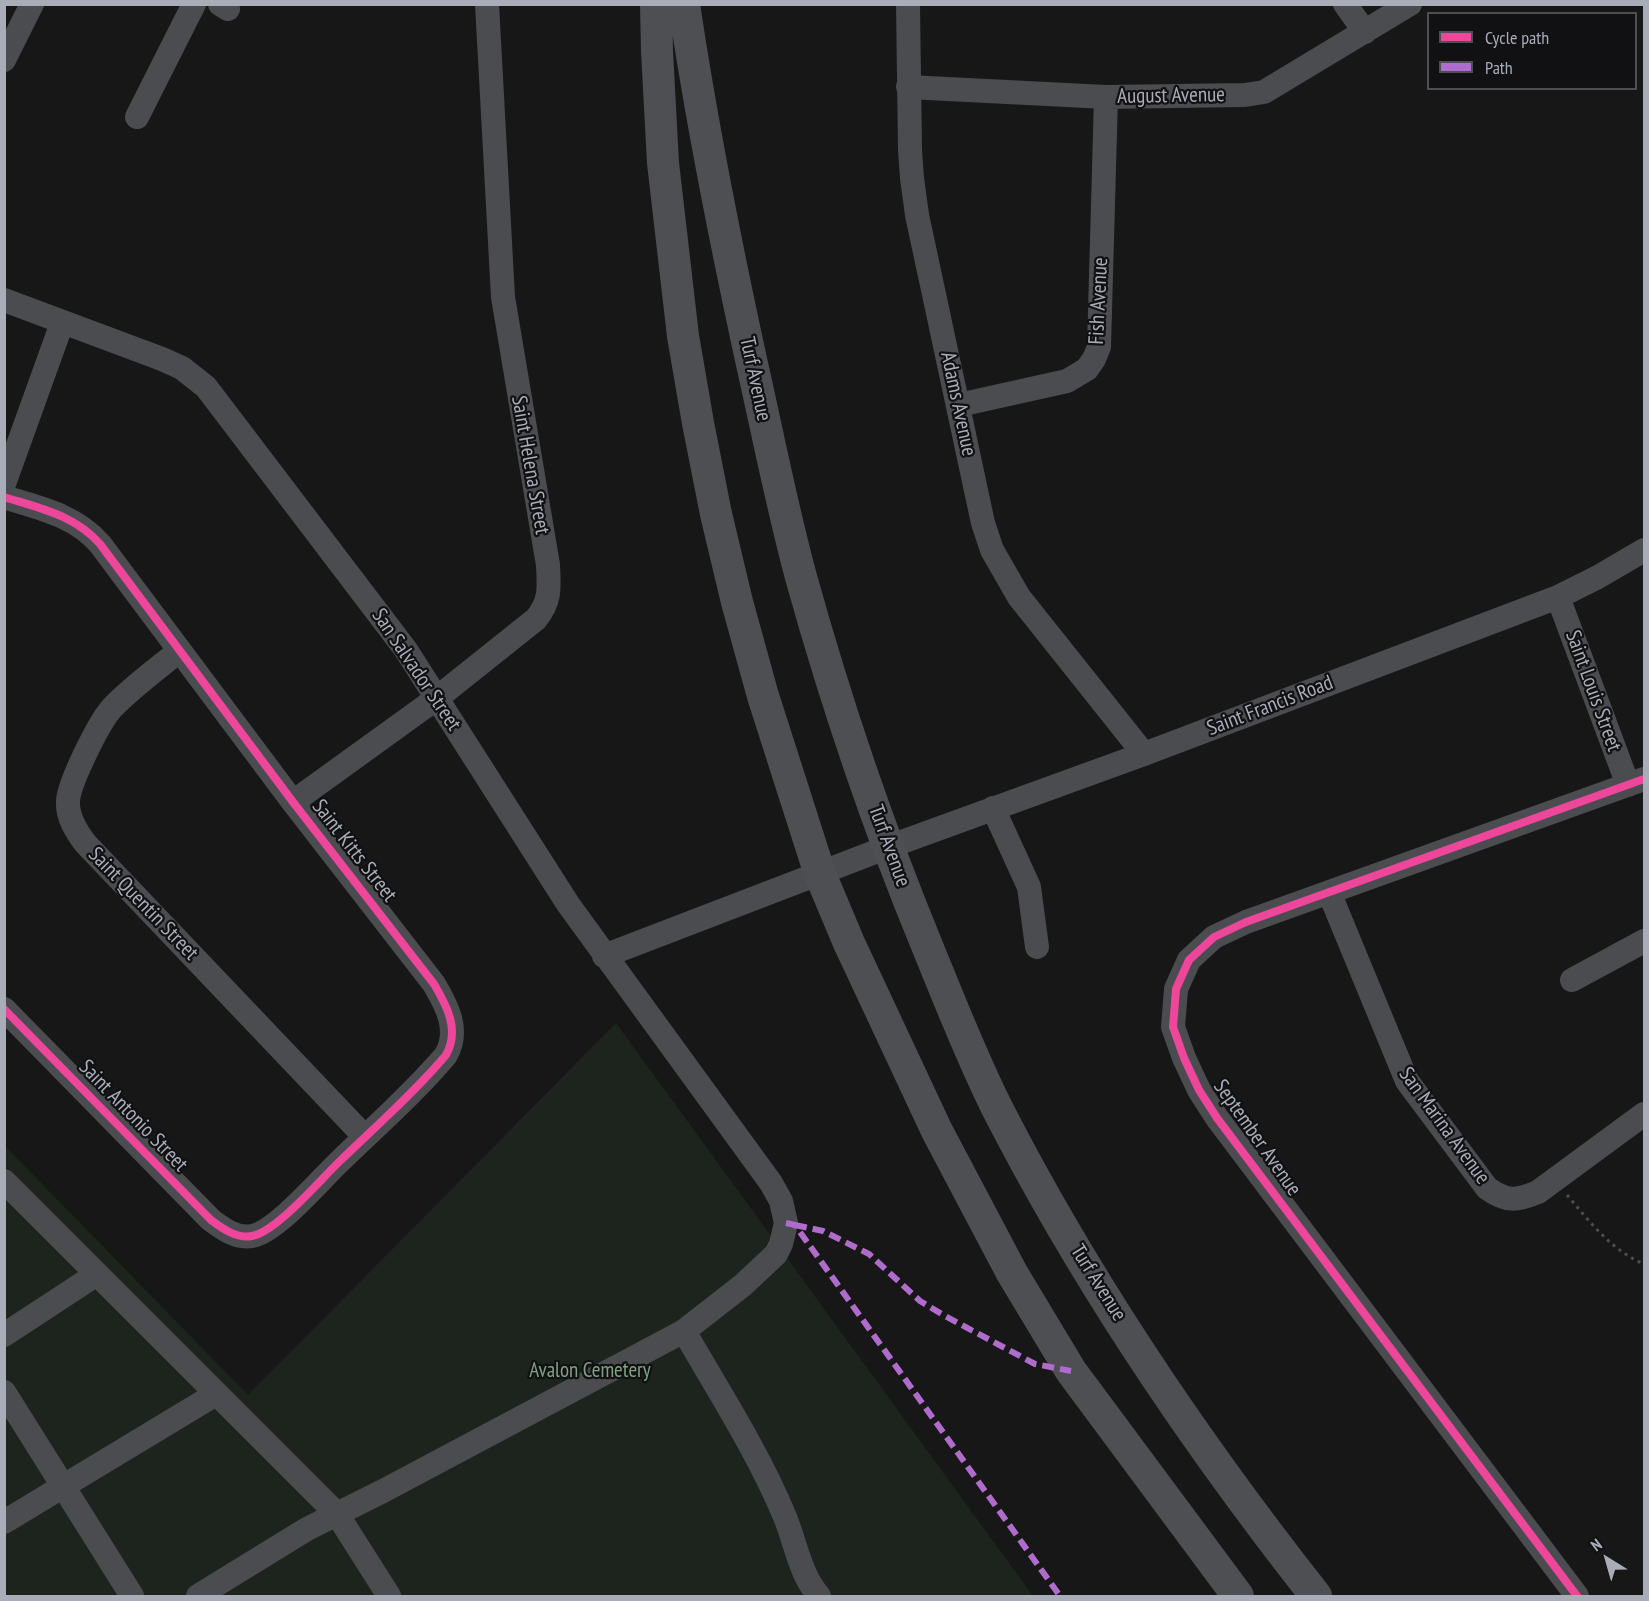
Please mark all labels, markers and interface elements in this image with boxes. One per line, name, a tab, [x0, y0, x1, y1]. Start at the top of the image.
legend	[1427, 12, 1637, 90]
text: Cycle path	[1485, 26, 1549, 49]
text: Path	[1485, 56, 1513, 79]
street label: August Avenue	[1117, 82, 1225, 110]
street label: Fish Avenue	[1084, 257, 1114, 345]
street label: Turf Avenue	[734, 335, 776, 423]
street label: Adams Avenue	[935, 350, 981, 458]
street label: Saint Helena Street	[505, 394, 555, 536]
street label: San Salvador Street	[366, 604, 466, 736]
street label: Saint Louis Street	[1559, 627, 1627, 755]
street label: Saint Francis Road	[1203, 670, 1337, 742]
street label: Saint Kitts Street	[306, 795, 402, 907]
street label: Turf Avenue	[863, 802, 915, 890]
street label: Saint Quentin Street	[83, 842, 203, 966]
street label: Saint Antonio Street	[73, 1055, 193, 1177]
street label: San Marina Avenue	[1393, 1063, 1495, 1189]
street label: September Avenue	[1208, 1075, 1306, 1201]
street label: Turf Avenue	[1065, 1240, 1131, 1326]
park label: Avalon Cemetery	[529, 1358, 651, 1384]
north arrow	[1577, 1529, 1637, 1589]
text: N	[1587, 1534, 1606, 1555]

